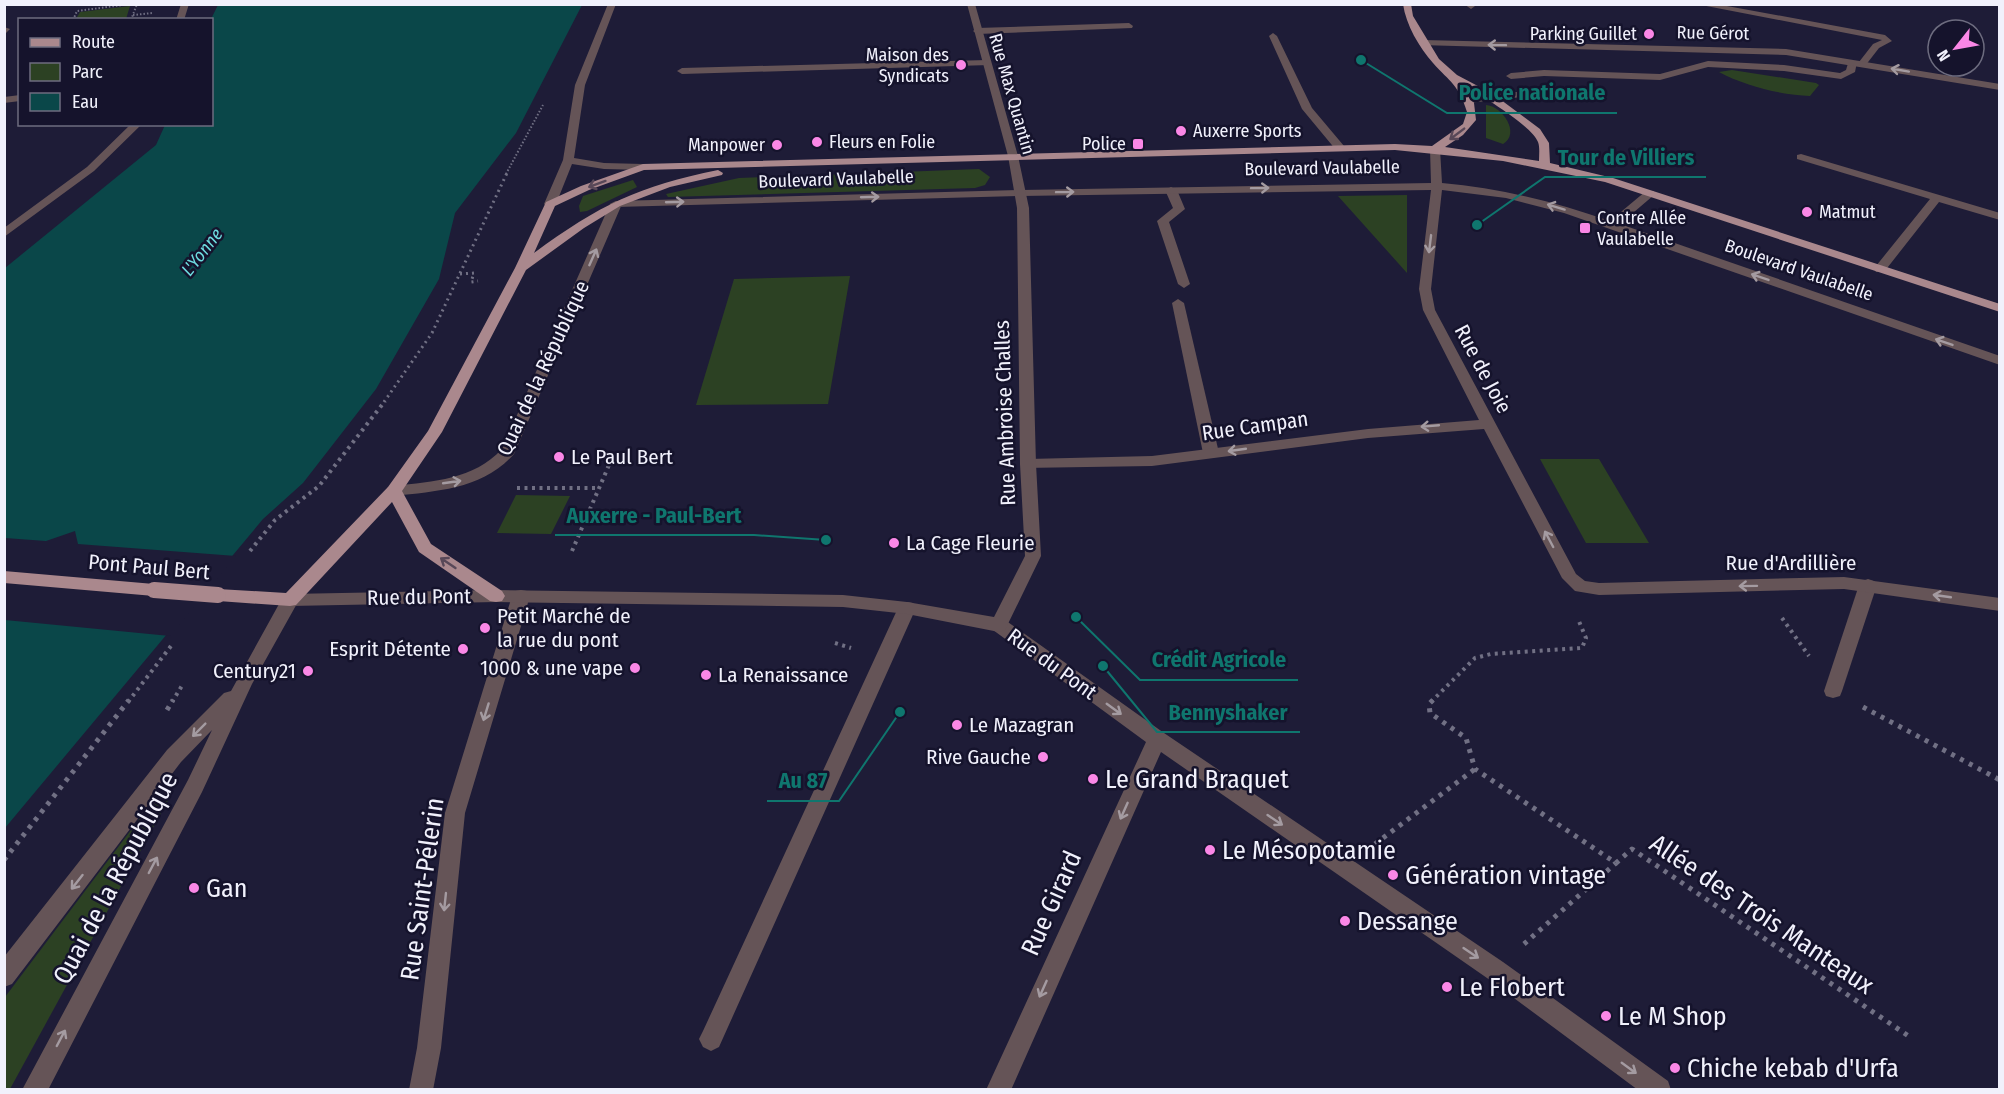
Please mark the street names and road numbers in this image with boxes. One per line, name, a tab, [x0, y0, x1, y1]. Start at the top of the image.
street label: Rue Gérot	[1676, 21, 1750, 45]
street label: Rue Max Quantin	[984, 31, 1040, 157]
street label: Boulevard Vaulabelle	[1244, 156, 1400, 180]
street label: Boulevard Vaulabelle	[758, 165, 914, 193]
street label: Boulevard Vaulabelle	[1722, 234, 1876, 306]
street label: Quai de la République	[491, 276, 595, 460]
street label: Rue Ambroise Challes	[989, 320, 1021, 506]
street label: Rue de Joie	[1449, 320, 1517, 418]
street label: Rue Campan	[1200, 406, 1310, 446]
street label: Pont Paul Bert	[87, 549, 211, 585]
street label: Rue d'Ardillière	[1726, 550, 1856, 576]
street label: Rue du Pont	[367, 583, 471, 611]
street label: Rue du Pont	[1002, 623, 1102, 705]
street label: Quai de la République	[46, 767, 184, 989]
street label: Rue Saint-Pélerin	[394, 796, 451, 982]
street label: Allée des Trois Manteaux	[1644, 828, 1880, 1001]
street label: Rue Girard	[1015, 846, 1088, 960]

